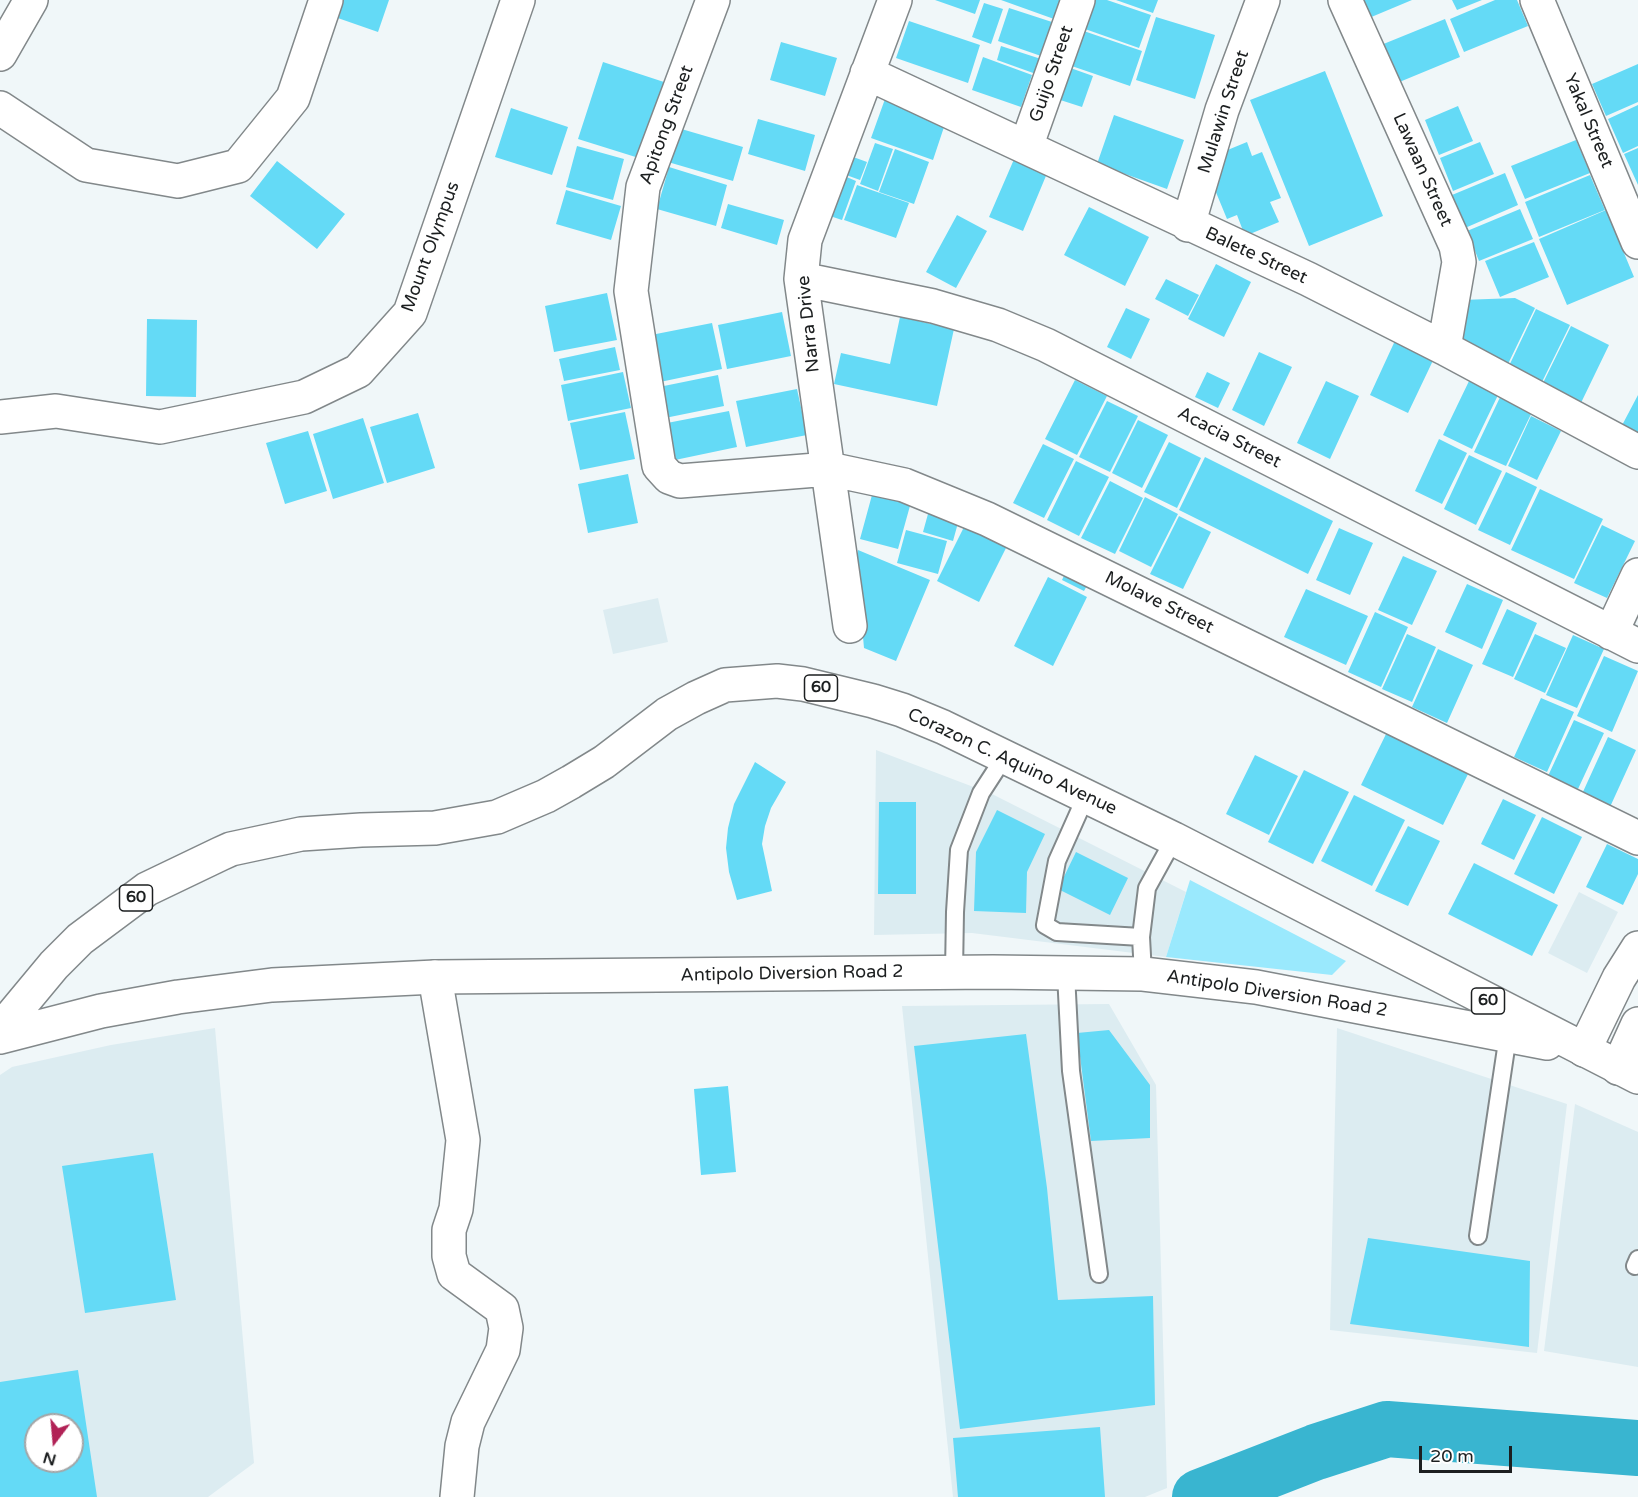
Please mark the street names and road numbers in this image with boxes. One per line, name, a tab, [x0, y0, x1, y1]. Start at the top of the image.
street label: Guijo Street	[1025, 23, 1079, 125]
street label: Mulawin Street	[1194, 48, 1254, 176]
street label: Apitong Street	[635, 62, 699, 188]
street label: Yakal Street	[1558, 71, 1618, 171]
street label: Lawaan Street	[1387, 110, 1457, 230]
street label: Mount Olympus	[397, 179, 465, 315]
street label: Balete Street	[1201, 223, 1311, 289]
street label: Narra Drive	[793, 274, 825, 374]
street label: Acacia Street	[1174, 403, 1284, 473]
street label: Molave Street	[1101, 567, 1217, 639]
road number: 60	[804, 675, 838, 701]
street label: Corazon C. Aquino Avenue	[904, 704, 1120, 820]
road number: 60	[120, 885, 152, 911]
street label: Antipolo Diversion Road 2	[680, 961, 904, 987]
street label: Antipolo Diversion Road 2	[1165, 966, 1389, 1022]
road number: 60	[1472, 988, 1504, 1014]

